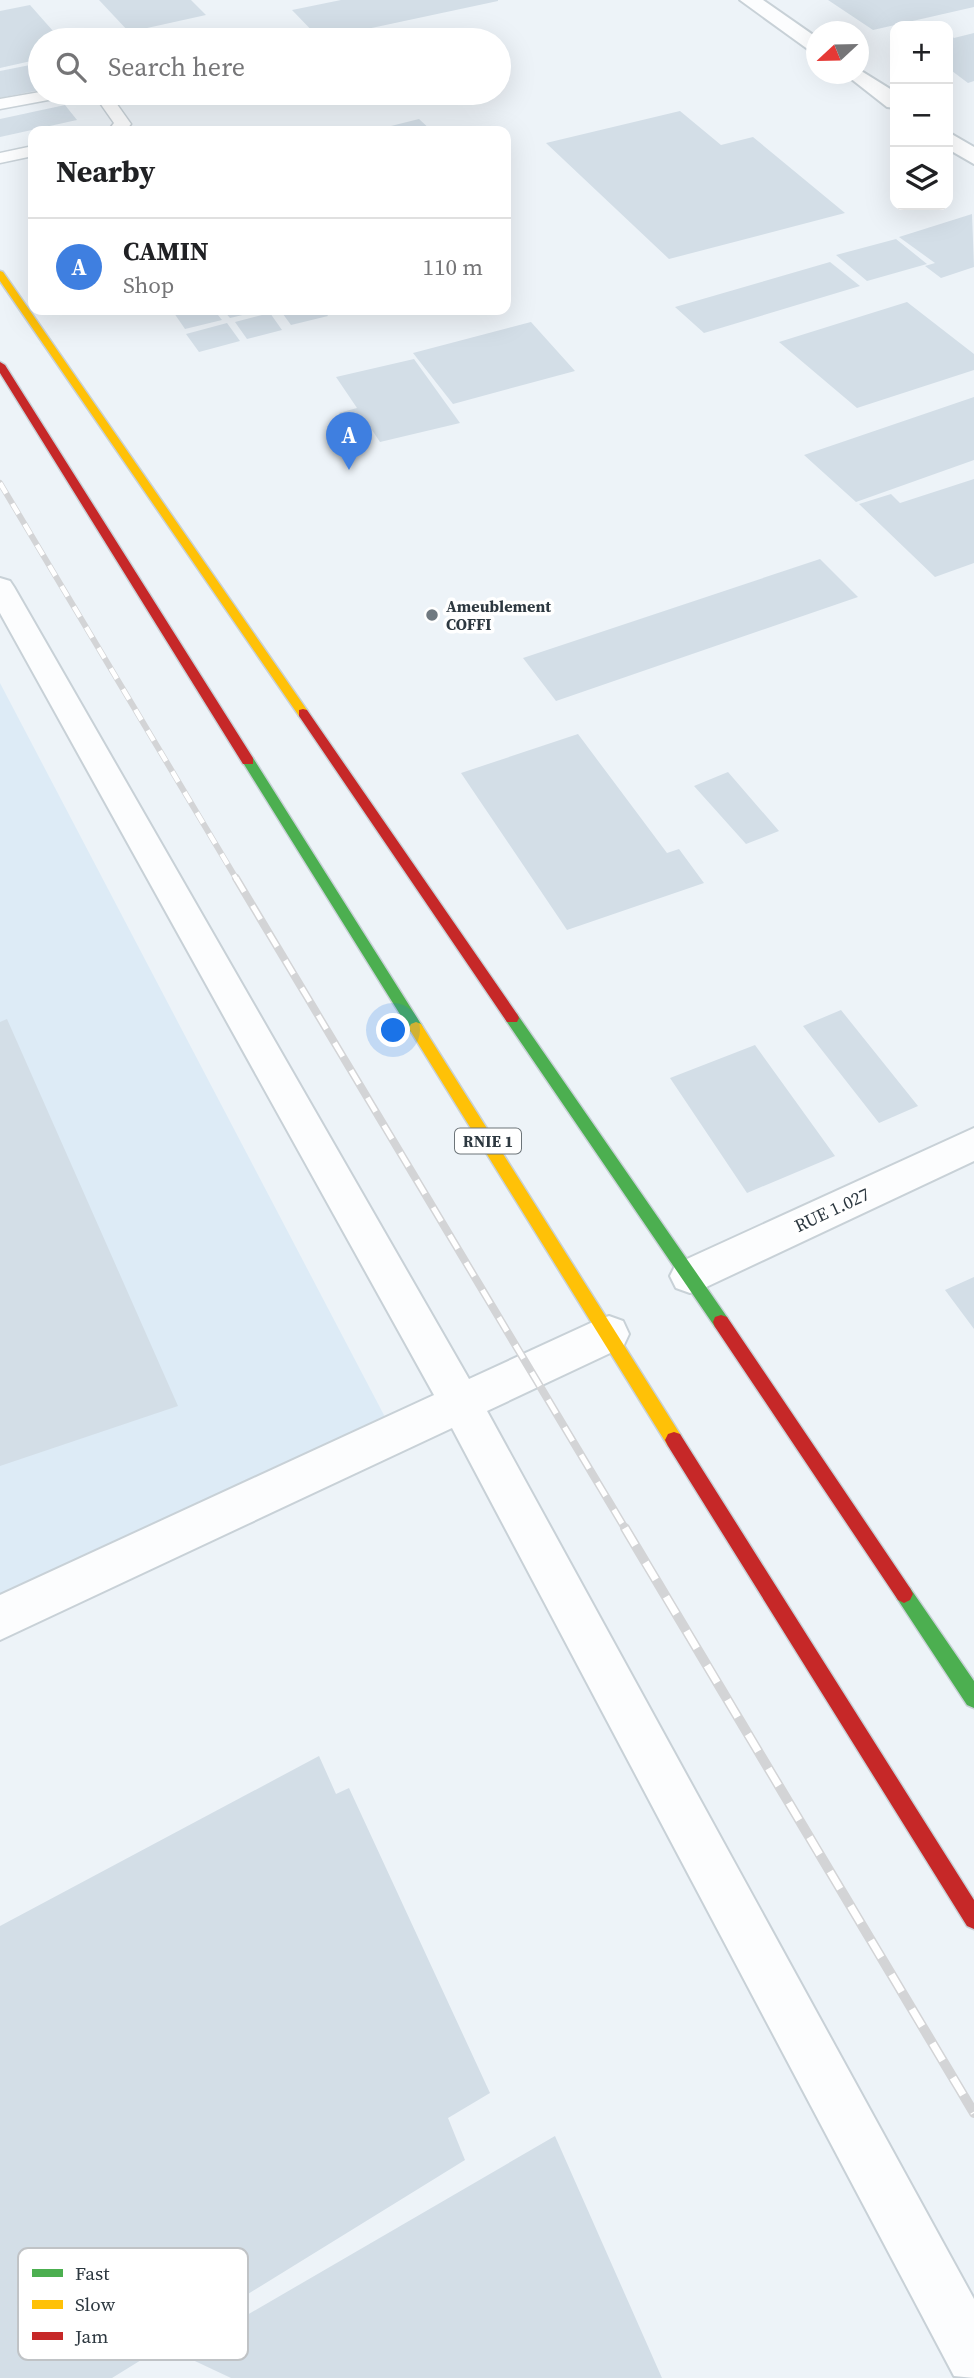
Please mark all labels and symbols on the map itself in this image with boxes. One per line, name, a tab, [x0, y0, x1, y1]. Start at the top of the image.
north arrow	[806, 21, 869, 84]
pin: A	[326, 412, 372, 470]
place label: Ameublement COFFI	[446, 595, 551, 635]
marker: Ameublement COFFI	[424, 607, 440, 623]
your location	[376, 1013, 410, 1047]
road number: RNIE 1	[455, 1128, 521, 1154]
street label: RUE 1.027	[790, 1181, 873, 1238]
legend	[18, 2248, 248, 2360]
text: Fast	[75, 2260, 110, 2286]
text: Slow	[75, 2291, 116, 2317]
text: Jam	[74, 2323, 108, 2349]

